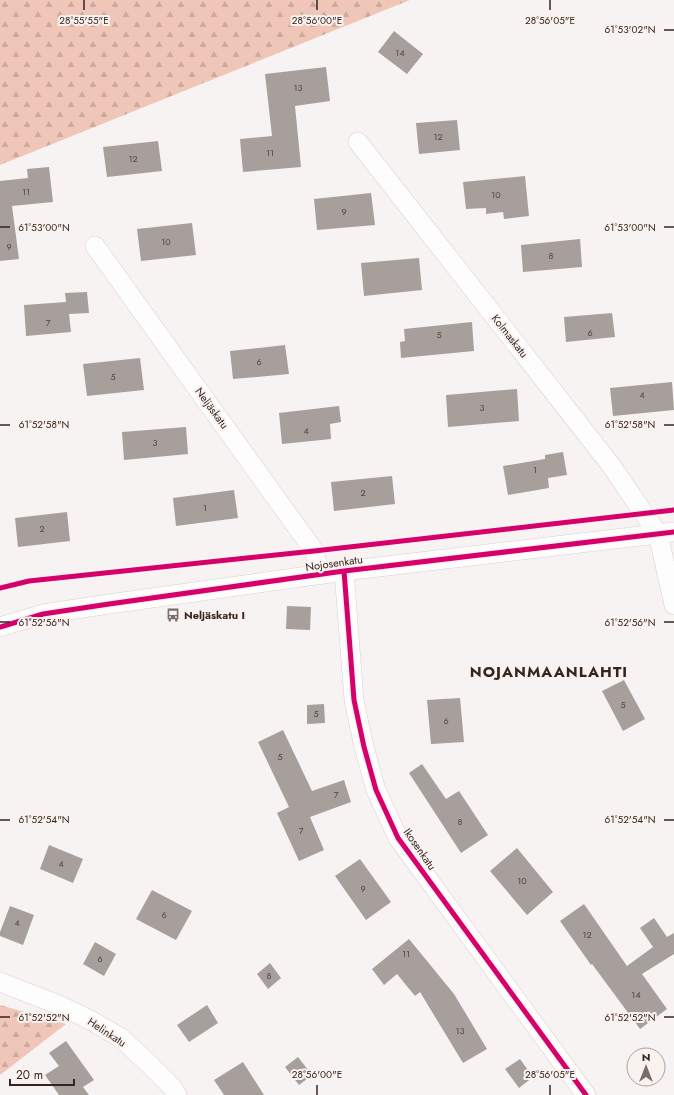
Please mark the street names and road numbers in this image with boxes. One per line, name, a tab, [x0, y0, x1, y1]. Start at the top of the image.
street label: Kolmaskatu	[488, 311, 532, 361]
street label: Neljäskatu	[191, 384, 233, 432]
street label: Nojosenkatu	[304, 551, 364, 575]
street label: Ikosenkatu	[400, 825, 440, 873]
street label: Helinkatu	[85, 1014, 129, 1050]

